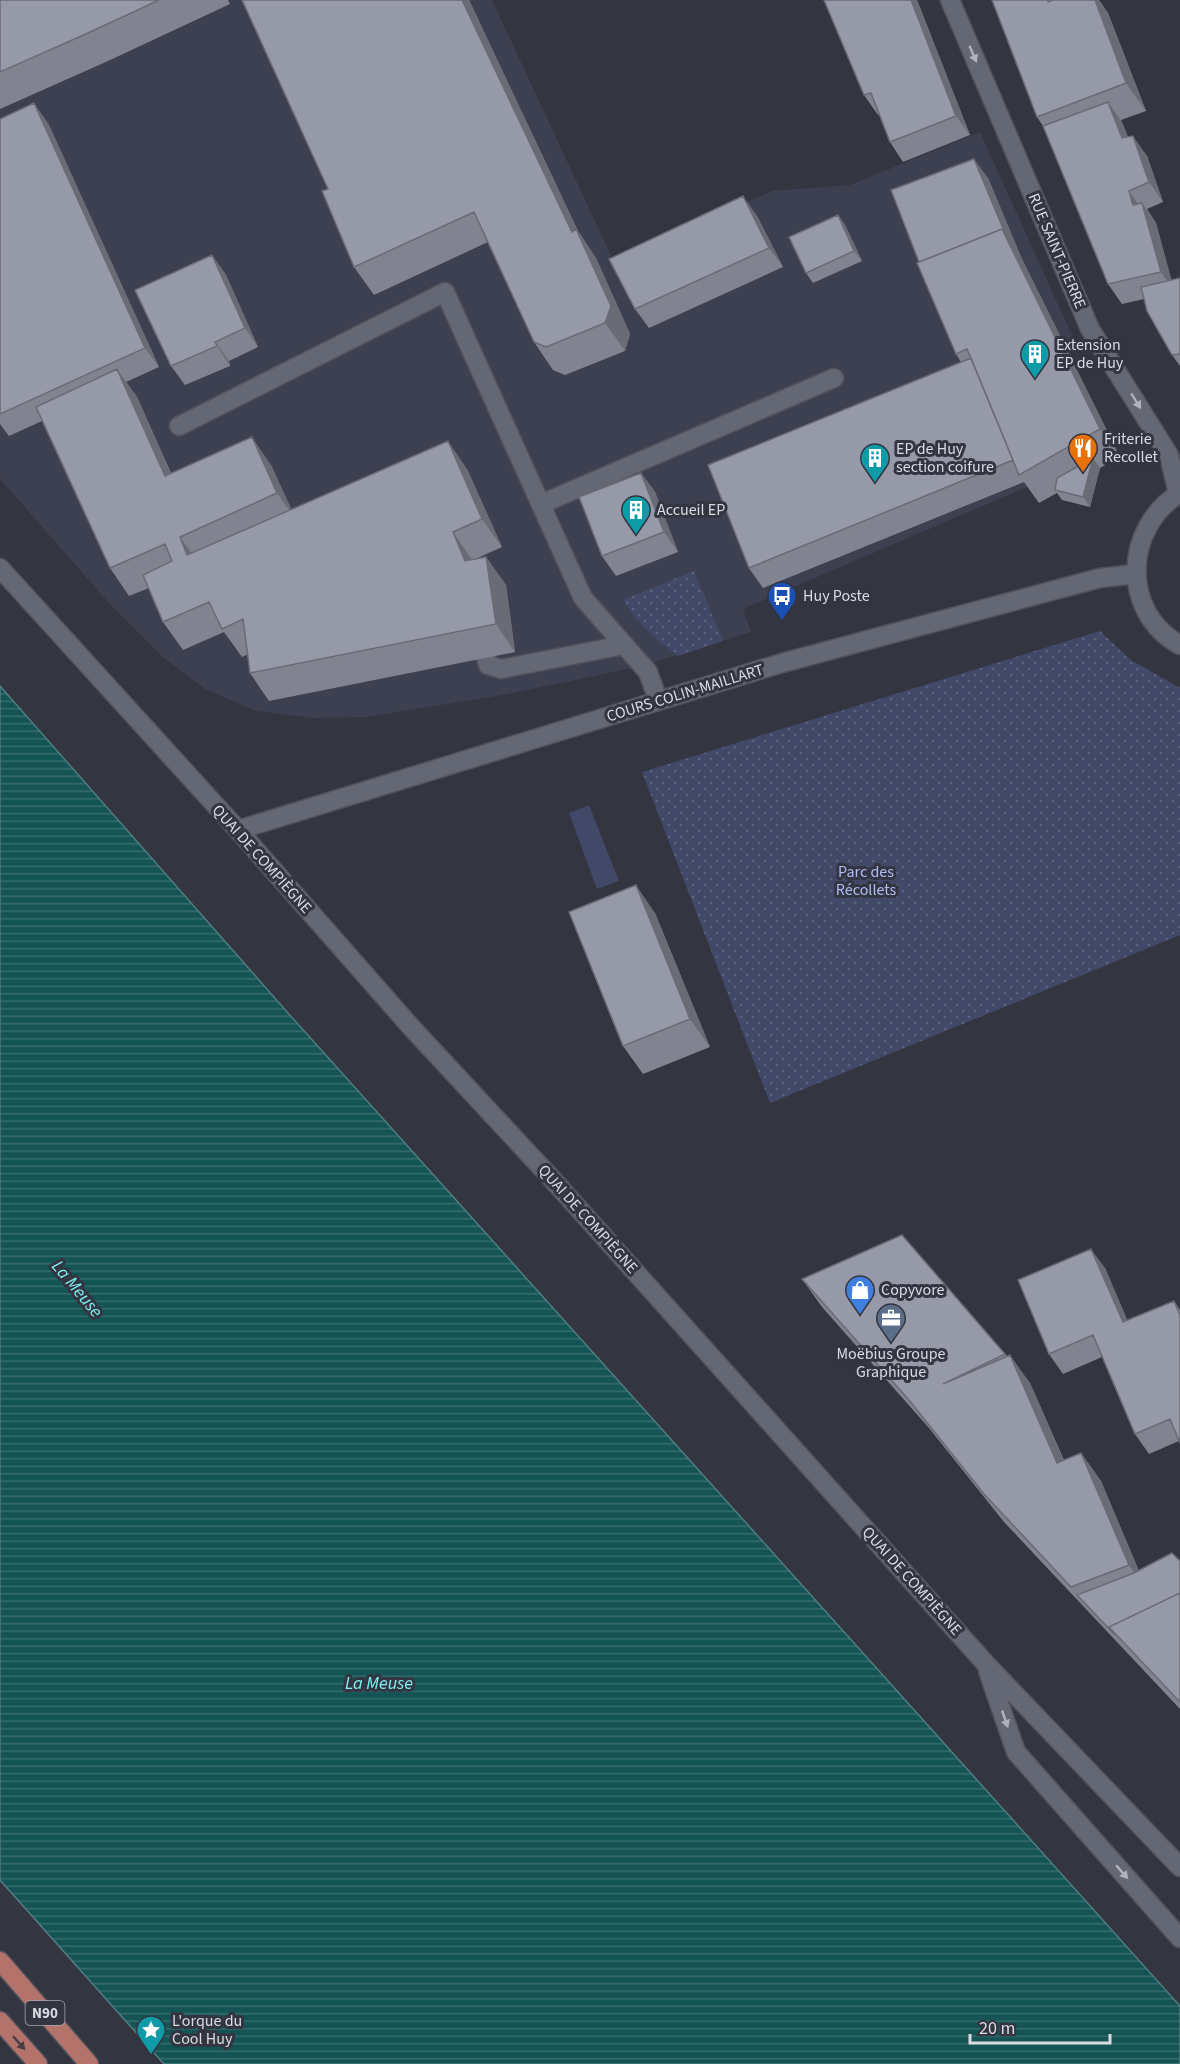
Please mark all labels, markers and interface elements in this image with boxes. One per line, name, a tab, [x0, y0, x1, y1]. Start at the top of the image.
one-way arrow	[968, 45, 978, 63]
street label: RUE SAINT-PIERRE	[1023, 190, 1091, 312]
place label: Extension EP de Huy	[1056, 334, 1124, 374]
building icon: Extension EP de Huy	[1019, 338, 1051, 380]
one-way arrow	[1130, 393, 1141, 409]
place label: Friterie Recollet	[1104, 428, 1158, 468]
restaurant icon: Friterie Recollet	[1067, 432, 1099, 474]
place label: EP de Huy section coifure	[896, 438, 994, 478]
building icon: EP de Huy section coifure	[859, 442, 891, 484]
building icon: Accueil EP	[620, 494, 652, 536]
place label: Accueil EP	[657, 499, 725, 521]
bus stop icon: Huy Poste	[766, 580, 798, 622]
place label: Huy Poste	[803, 585, 870, 607]
street label: COURS COLIN-MAILLART	[604, 659, 767, 727]
street label: QUAI DE COMPIÈGNE	[207, 800, 317, 918]
park label: Parc des Récollets	[836, 861, 896, 901]
street label: QUAI DE COMPIÈGNE	[533, 1160, 643, 1278]
water label: La Meuse	[46, 1255, 109, 1323]
shop icon: Copyvore	[844, 1274, 876, 1316]
place label: Copyvore	[881, 1279, 945, 1301]
office icon: Moëbius Groupe Graphique	[875, 1302, 907, 1344]
place label: Moëbius Groupe Graphique	[836, 1343, 946, 1383]
street label: QUAI DE COMPIÈGNE	[857, 1522, 967, 1640]
water label: La Meuse	[345, 1671, 413, 1696]
one-way arrow	[1001, 1710, 1011, 1728]
one-way arrow	[1115, 1864, 1128, 1879]
road number: N90	[26, 2001, 64, 2025]
scale bar	[970, 2007, 1110, 2045]
place label: L'orque du Cool Huy	[172, 2010, 242, 2050]
place icon: L'orque du Cool Huy	[135, 2014, 167, 2056]
text: 20 m	[979, 2016, 1015, 2041]
one-way arrow	[12, 2035, 26, 2050]

